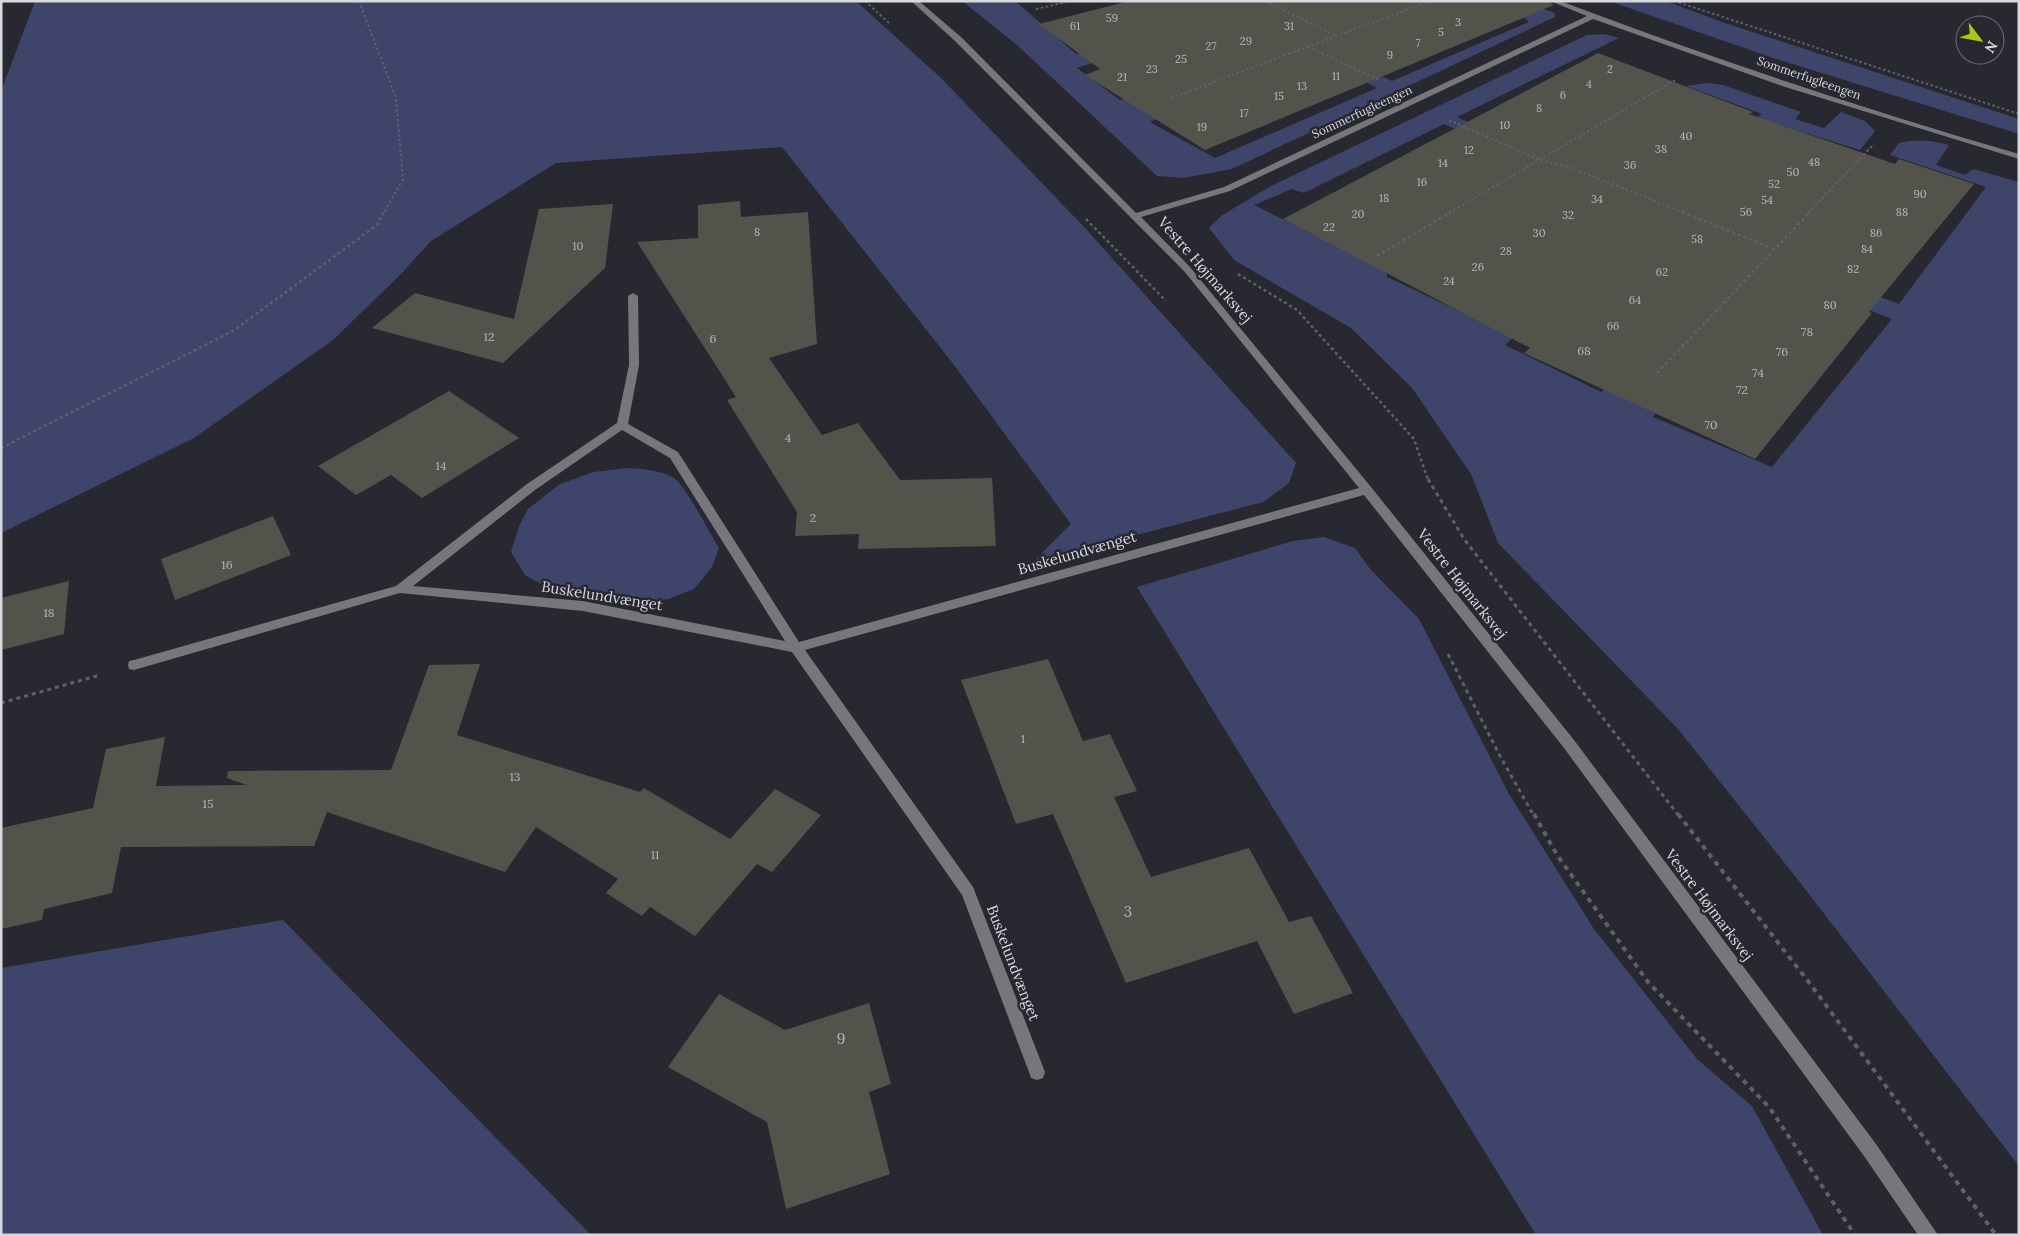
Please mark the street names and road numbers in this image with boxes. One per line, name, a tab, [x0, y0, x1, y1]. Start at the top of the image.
street label: Sommerfugleengen	[1755, 53, 1863, 102]
street label: Sommerfugleengen	[1309, 82, 1414, 141]
street label: Vestre Højmarksvej	[1153, 212, 1257, 327]
street label: Vestre Højmarksvej	[1413, 524, 1511, 643]
street label: Buskelundvænget	[1015, 526, 1139, 579]
street label: Buskelundvænget	[540, 577, 664, 614]
street label: Vestre Højmarksvej	[1661, 844, 1758, 964]
street label: Buskelundvænget	[983, 902, 1044, 1024]

